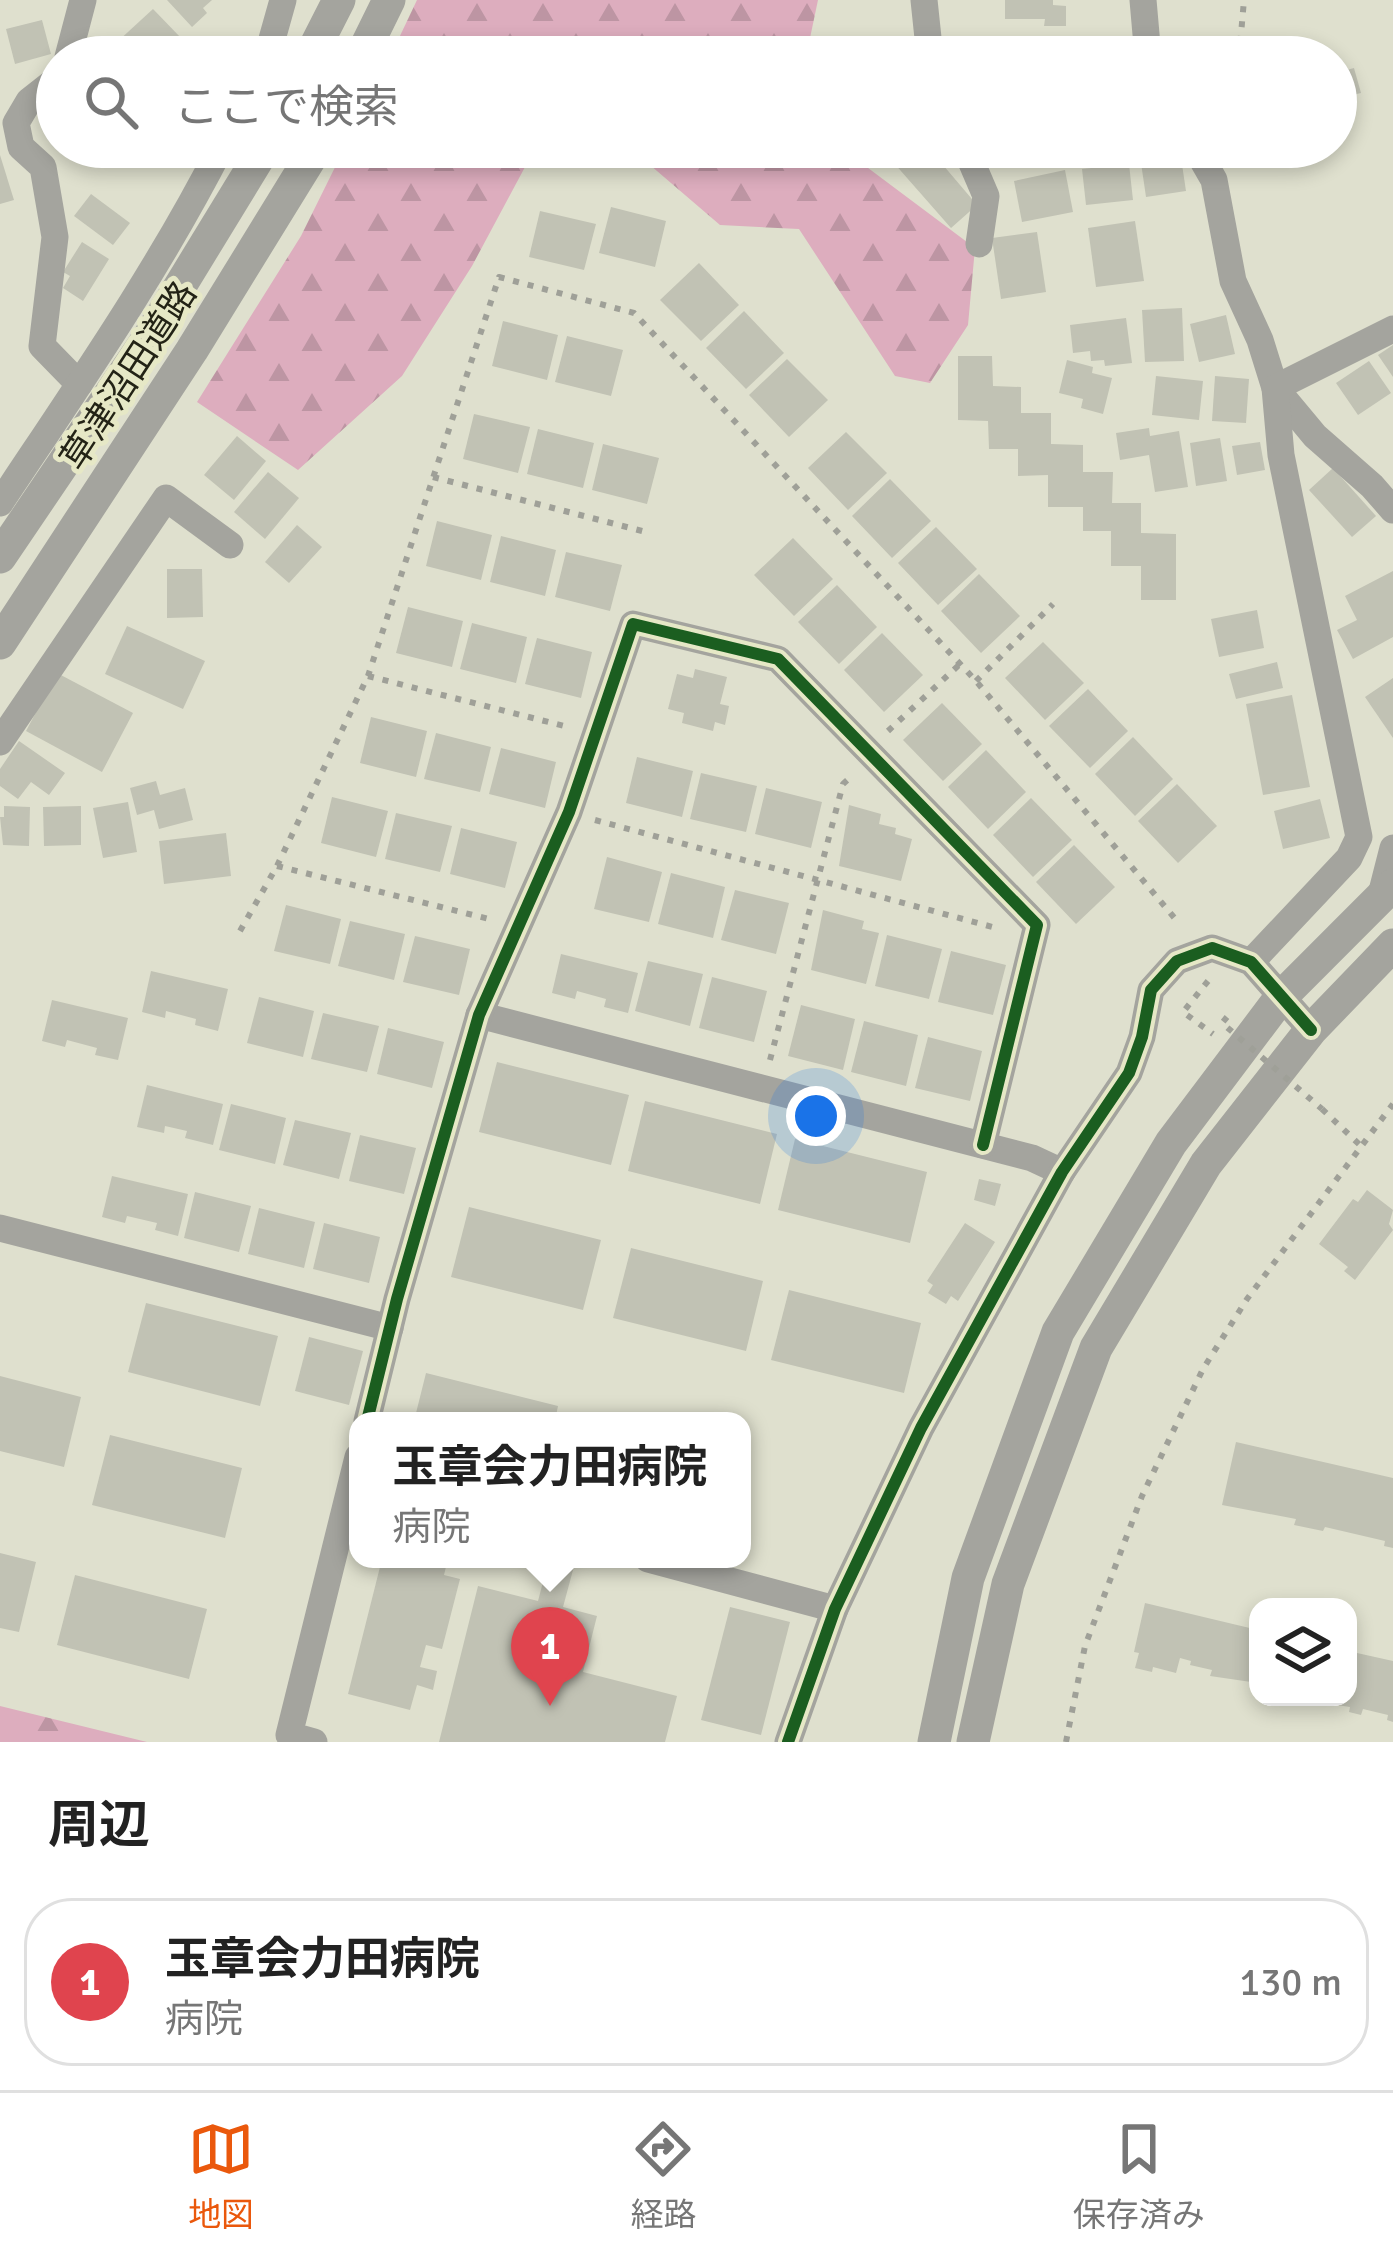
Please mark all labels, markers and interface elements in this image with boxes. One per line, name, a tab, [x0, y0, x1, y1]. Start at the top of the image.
search box	[36, 36, 1357, 168]
icon: search	[78, 69, 144, 135]
text: ここで検索	[174, 80, 399, 135]
street label: 草津沼田道路	[51, 273, 207, 479]
your location	[786, 1086, 846, 1146]
popup	[349, 1412, 751, 1568]
text: 玉章会力田病院	[392, 1440, 708, 1495]
text: 病院	[392, 1503, 471, 1551]
map controls	[1249, 1598, 1357, 1706]
button: layers	[1249, 1598, 1357, 1706]
pin: 1	[511, 1607, 589, 1706]
text: 周辺	[48, 1794, 150, 1857]
text: 玉章会力田病院	[165, 1932, 480, 1987]
text: 1	[79, 1958, 101, 2006]
text: 130 m	[1239, 1958, 1342, 2006]
text: 病院	[165, 1995, 243, 2043]
tab: 地図	[188, 2116, 254, 2236]
tab: 経路	[630, 2116, 696, 2236]
tab: 保存済み	[1073, 2116, 1205, 2236]

